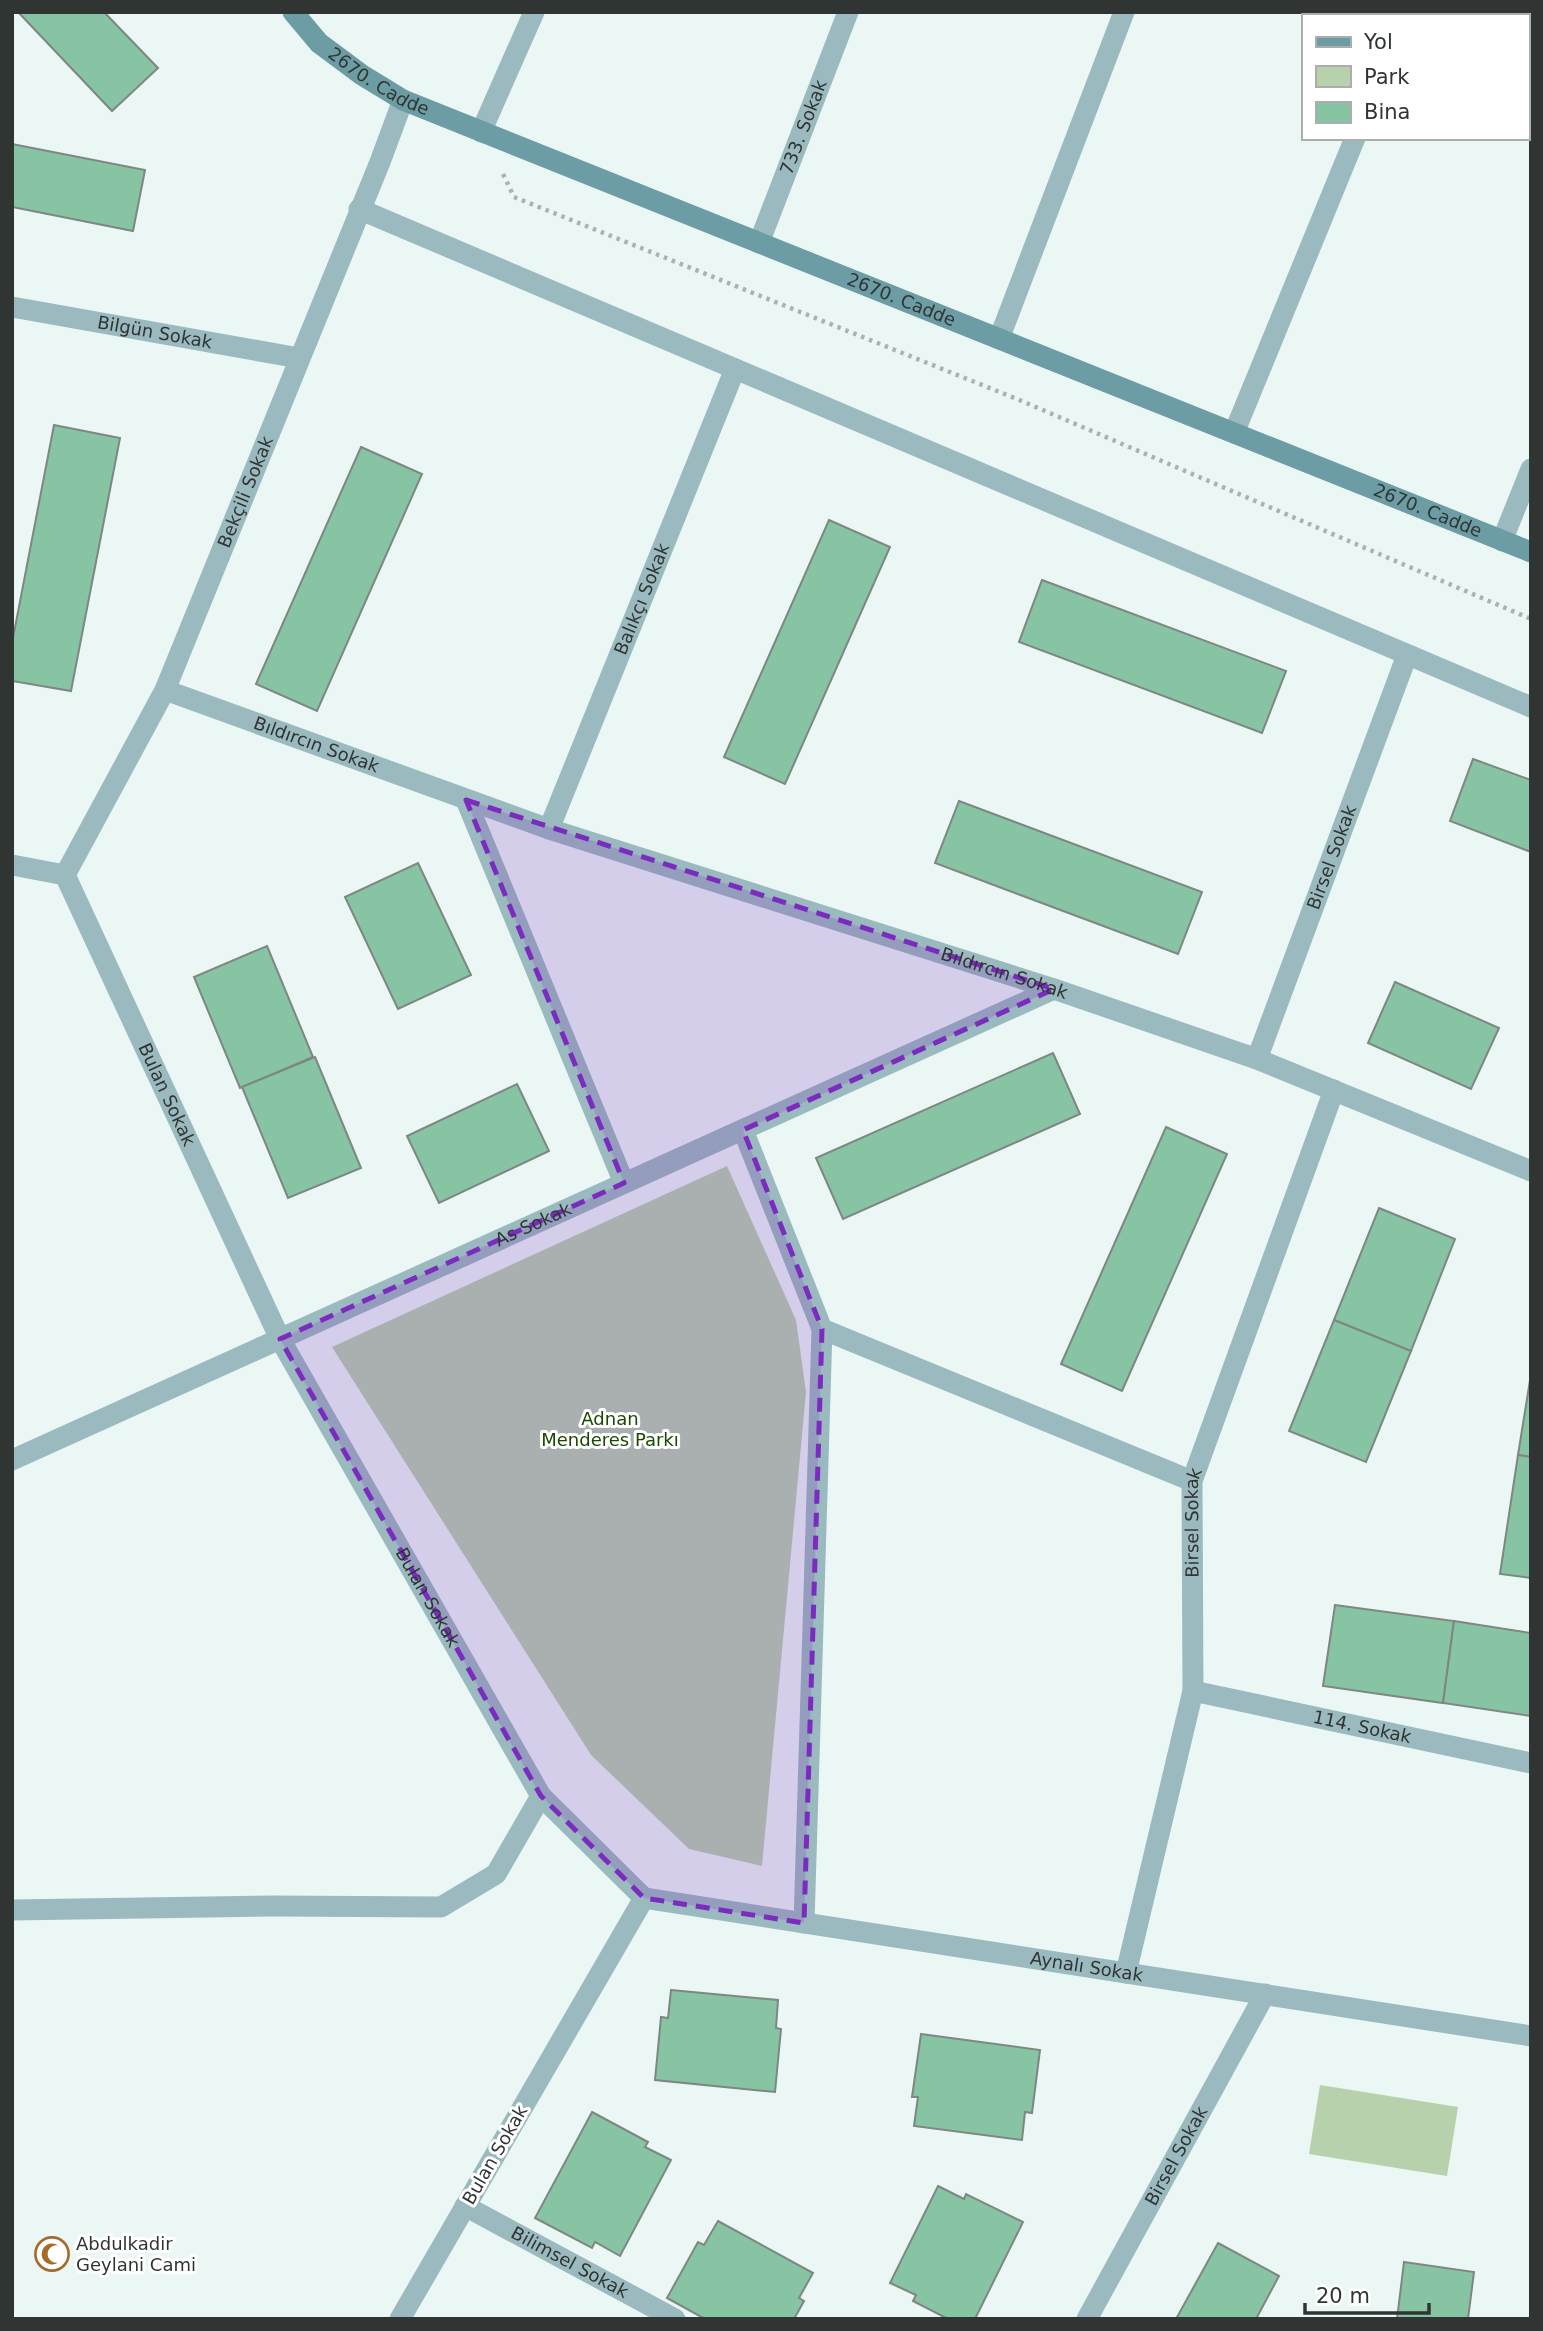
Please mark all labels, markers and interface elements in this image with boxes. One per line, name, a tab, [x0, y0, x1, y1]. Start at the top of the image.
legend	[1302, 14, 1529, 140]
text: Yol	[1363, 30, 1393, 54]
street label: 2670. Cadde	[324, 43, 432, 119]
text: Park	[1364, 65, 1410, 89]
street label: 733. Sokak	[775, 76, 831, 177]
text: Bina	[1364, 100, 1410, 124]
street label: 2670. Cadde	[844, 268, 959, 330]
street label: Bilgün Sokak	[96, 311, 215, 352]
street label: Bekçili Sokak	[213, 432, 277, 551]
street label: 2670. Cadde	[1371, 479, 1485, 541]
street label: Balıkçı Sokak	[610, 539, 674, 658]
street label: Bıldırcın Sokak	[251, 712, 383, 777]
street label: Birsel Sokak	[1302, 802, 1361, 913]
street label: Bıldırcın Sokak	[938, 943, 1071, 1003]
street label: Bulan Sokak	[134, 1040, 200, 1150]
street label: As Sokak	[492, 1197, 575, 1250]
park label: Adnan Menderes Parkı	[541, 1408, 679, 1450]
street label: Birsel Sokak	[1181, 1464, 1206, 1578]
street label: Bulan Sokak	[391, 1544, 465, 1651]
street label: 114. Sokak	[1311, 1706, 1414, 1747]
street label: Aynalı Sokak	[1029, 1947, 1145, 1986]
street label: Bulan Sokak	[458, 2101, 532, 2208]
street label: Birsel Sokak	[1140, 2102, 1212, 2209]
street label: Bilimsel Sokak	[508, 2222, 633, 2302]
place label: Abdulkadir Geylani Cami	[76, 2233, 196, 2275]
mosque icon: Abdulkadir Geylani Cami	[33, 2235, 71, 2273]
scale bar	[1305, 2272, 1429, 2316]
text: 20 m	[1316, 2284, 1370, 2308]

